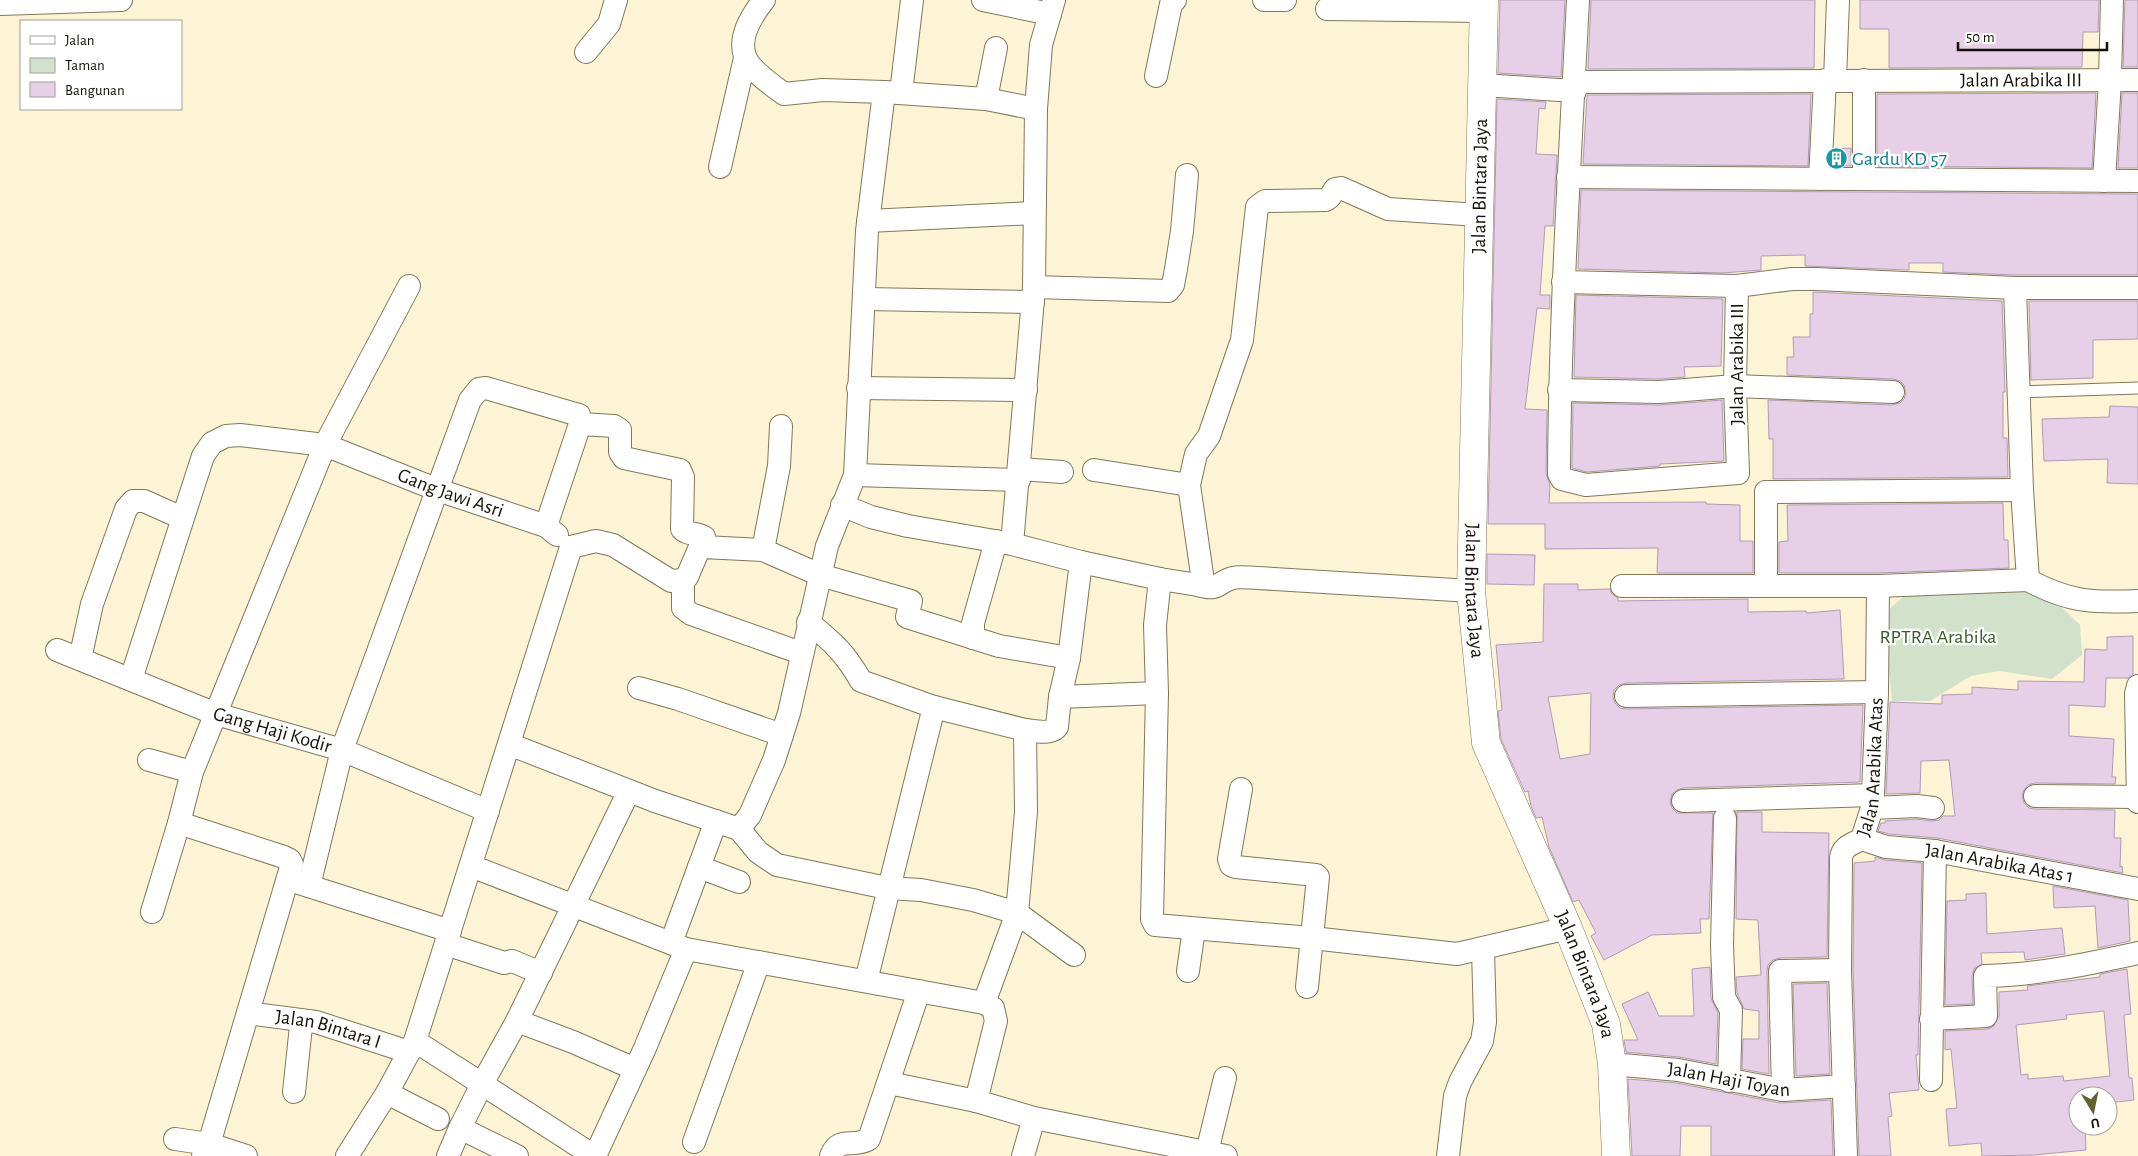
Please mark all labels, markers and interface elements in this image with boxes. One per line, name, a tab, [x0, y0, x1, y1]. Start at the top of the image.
legend	[20, 20, 182, 110]
scale bar	[1958, 20, 2107, 52]
text: 50 m	[1966, 30, 1995, 45]
text: Jalan	[65, 33, 95, 48]
text: Taman	[65, 58, 105, 73]
street label: Jalan Arabika III	[1960, 70, 2082, 91]
text: Bangunan	[65, 83, 125, 98]
street label: Jalan Bintara Jaya	[1469, 118, 1491, 254]
building icon: Gardu KD 57	[1824, 147, 1848, 171]
place label: Gardu KD 57	[1852, 149, 1947, 169]
street label: Jalan Arabika III	[1727, 303, 1747, 425]
street label: Gang Jawi Asri	[395, 465, 506, 521]
street label: Jalan Bintara Jaya	[1461, 523, 1488, 659]
park label: RPTRA Arabika	[1879, 627, 1997, 647]
street label: Jalan Arabika Atas	[1853, 697, 1887, 839]
street label: Gang Haji Kodir	[211, 704, 334, 757]
street label: Jalan Arabika Atas 1	[1925, 840, 2075, 887]
street label: Jalan Bintara Jaya	[1552, 908, 1618, 1039]
street label: Jalan Bintara I	[274, 1007, 383, 1052]
street label: Jalan Haji Toyan	[1667, 1059, 1791, 1100]
north arrow	[2068, 1086, 2118, 1136]
text: U	[2089, 1115, 2101, 1130]

